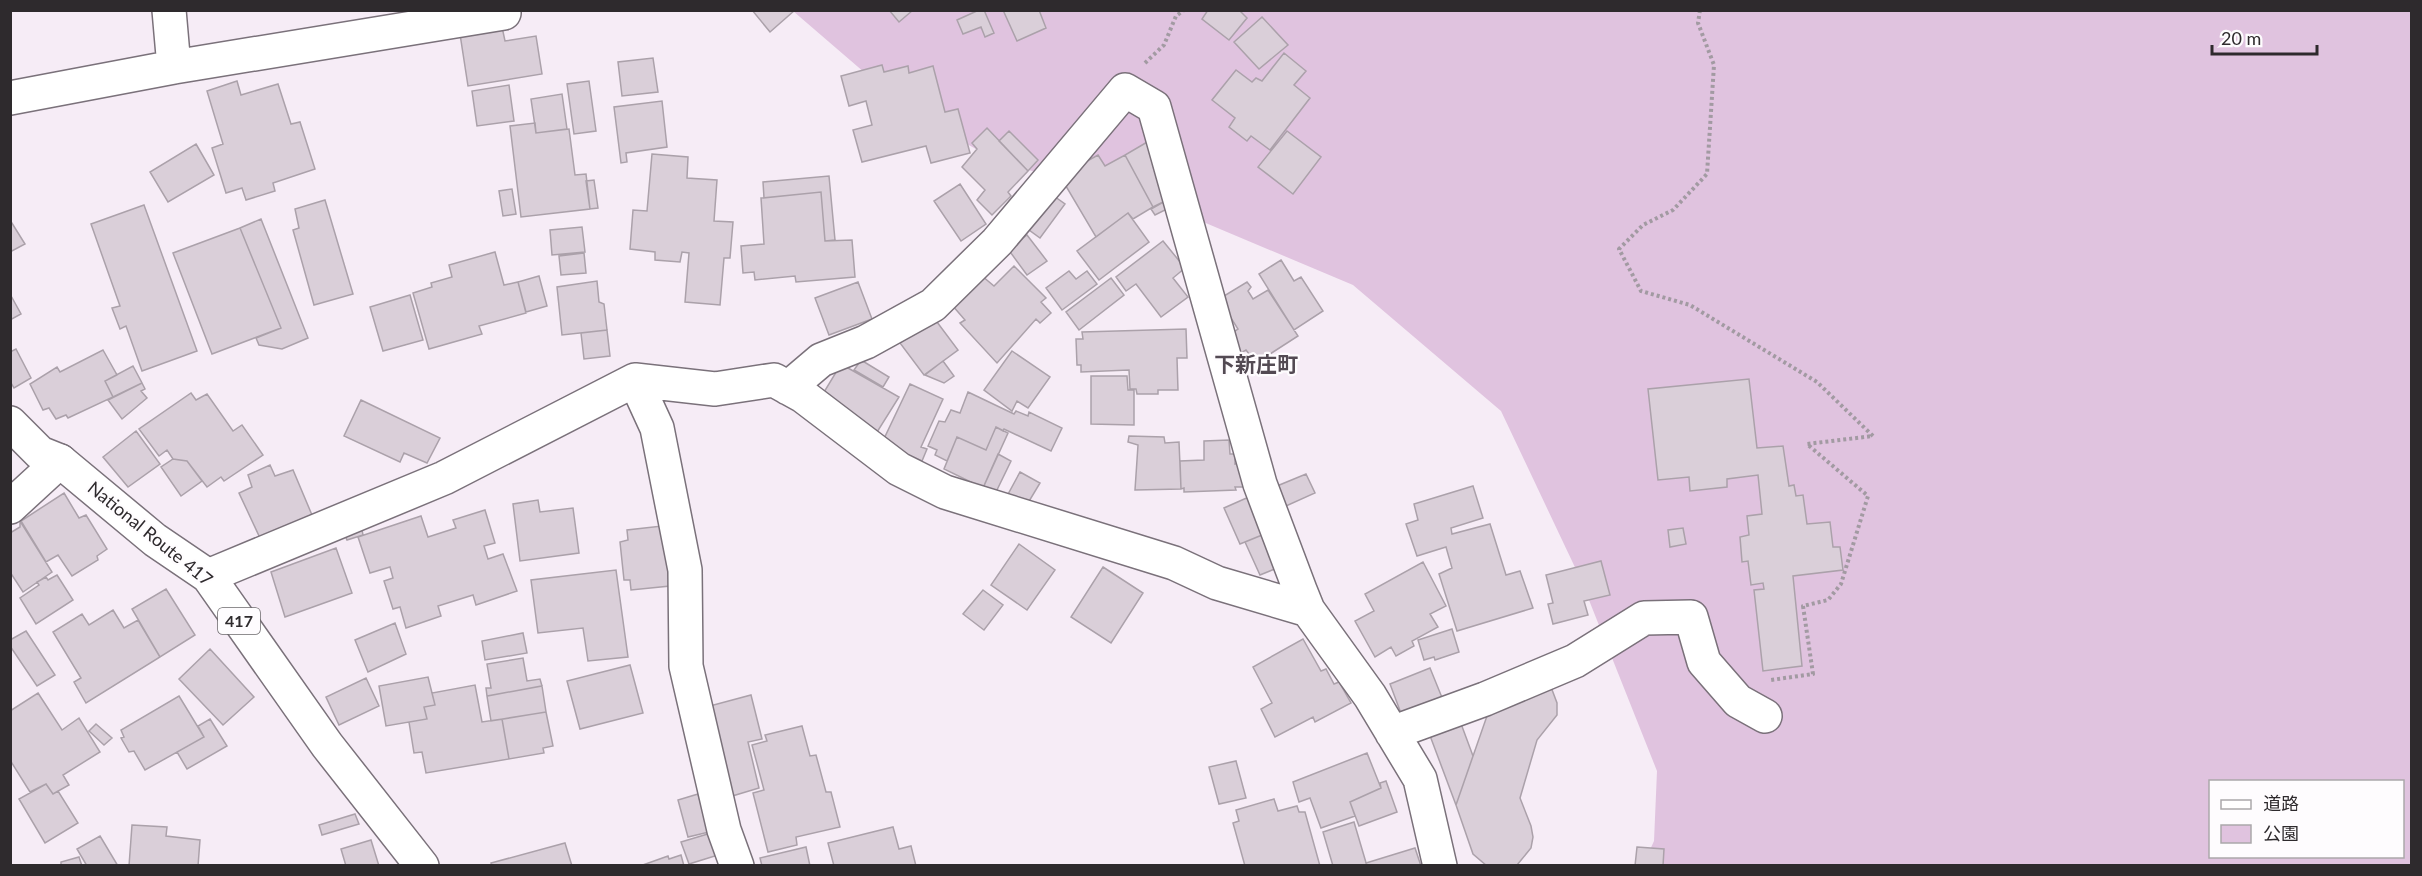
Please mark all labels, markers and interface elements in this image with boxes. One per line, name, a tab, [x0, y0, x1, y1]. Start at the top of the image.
scale bar	[2212, 18, 2317, 56]
text: 20 m	[2221, 27, 2261, 49]
district label: 下新庄町	[1214, 351, 1298, 376]
street label: National Route 417	[84, 476, 217, 590]
road number: 417	[218, 608, 260, 634]
legend	[2209, 780, 2404, 858]
text: 道路	[2263, 792, 2299, 814]
text: 公園	[2263, 822, 2299, 844]

